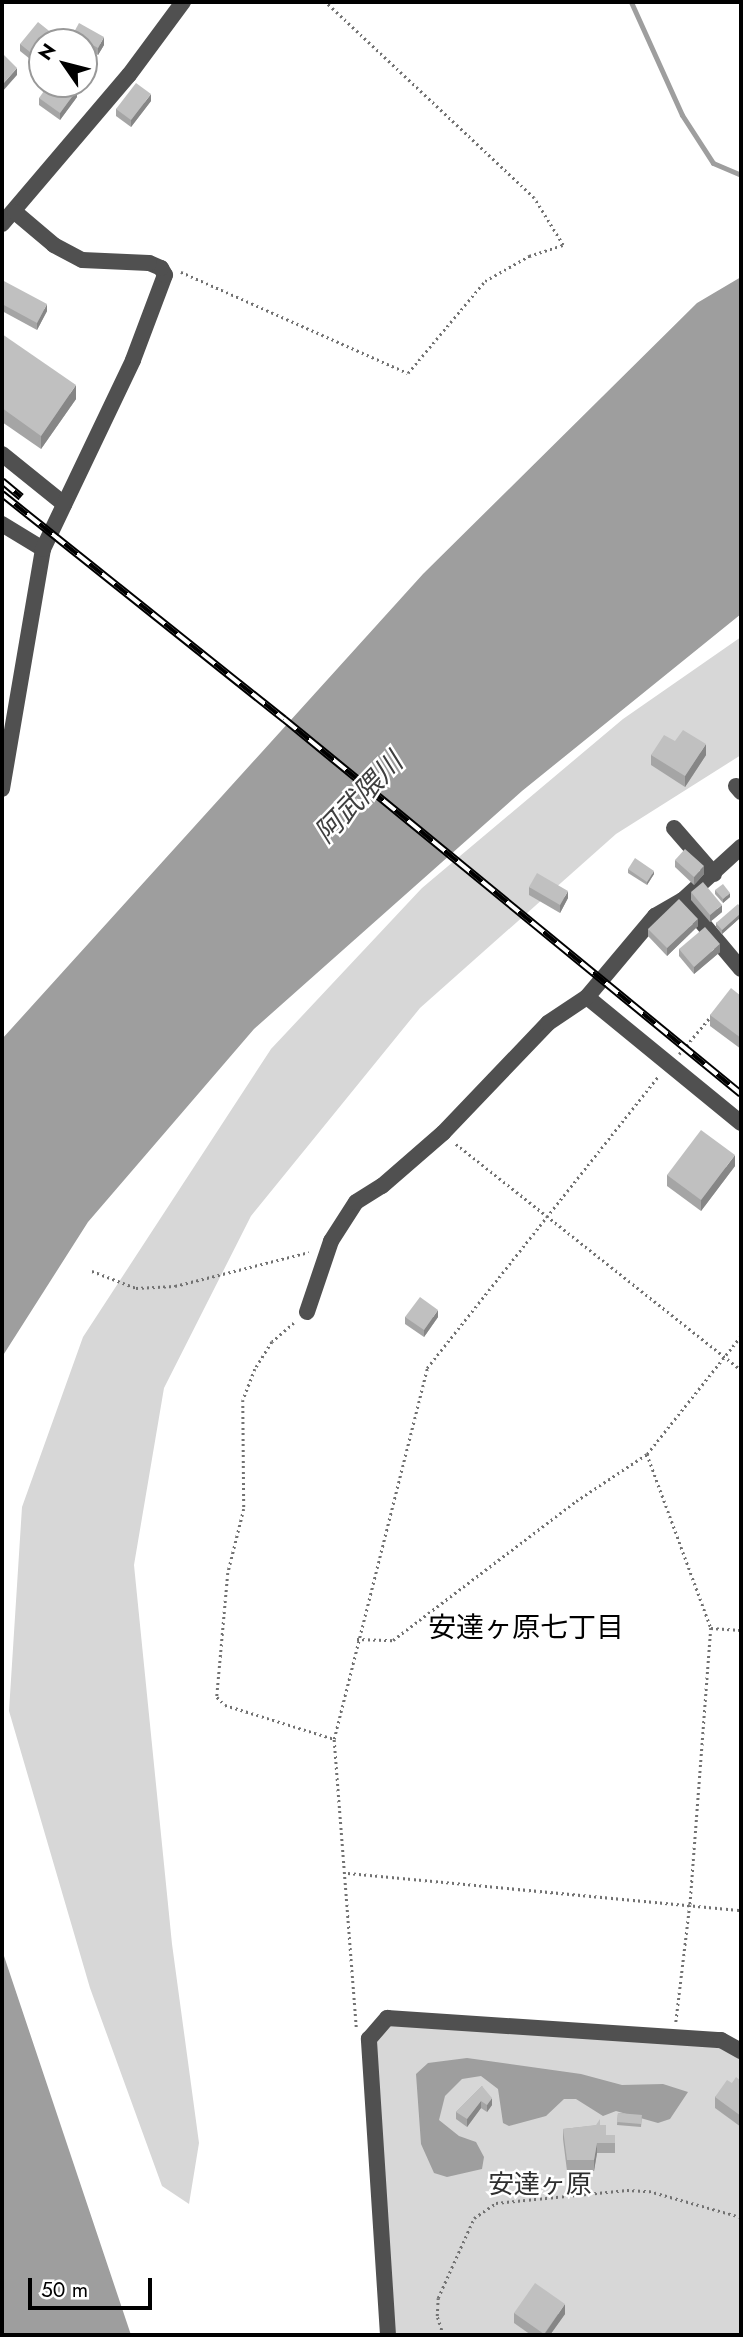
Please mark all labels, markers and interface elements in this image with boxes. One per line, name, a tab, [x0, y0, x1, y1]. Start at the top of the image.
north arrow	[28, 28, 98, 98]
text: N	[32, 38, 62, 66]
water label: 阿武隈川	[308, 746, 410, 850]
district label: 安達ヶ原七丁目	[428, 1611, 624, 1645]
park label: 安達ヶ原	[488, 2169, 592, 2201]
scale bar	[32, 2264, 156, 2308]
text: 50 m	[41, 2275, 88, 2305]

